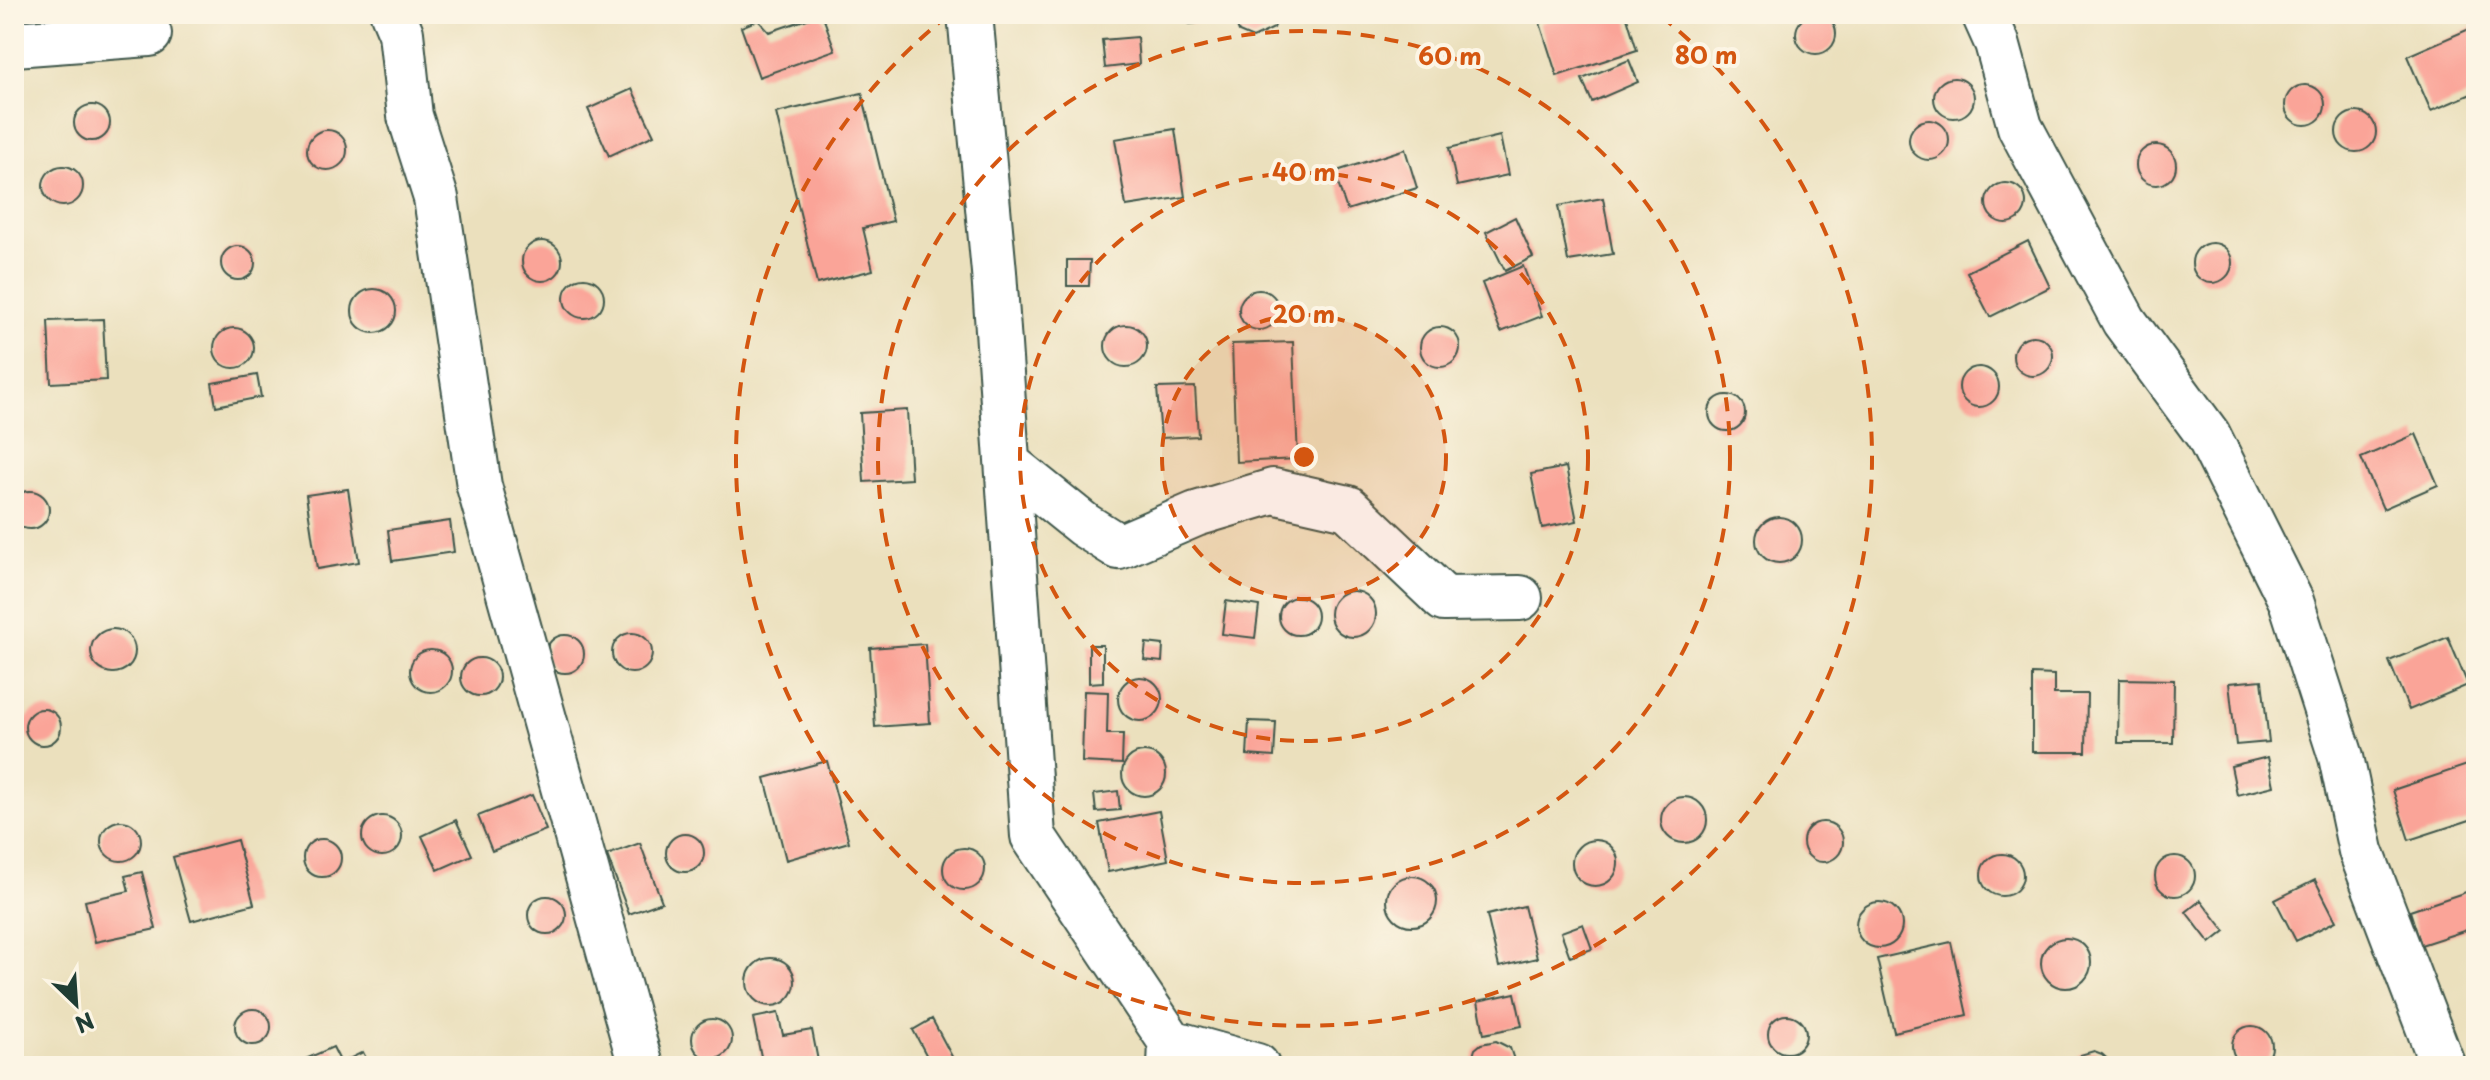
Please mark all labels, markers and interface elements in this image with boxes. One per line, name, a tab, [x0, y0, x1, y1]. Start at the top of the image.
text: 80 m	[1675, 36, 1737, 72]
text: 60 m	[1418, 37, 1482, 73]
text: 40 m	[1272, 153, 1336, 189]
text: 20 m	[1273, 295, 1335, 331]
centre of rings	[1290, 443, 1318, 471]
north arrow	[36, 964, 116, 1044]
text: N	[70, 1005, 100, 1042]

